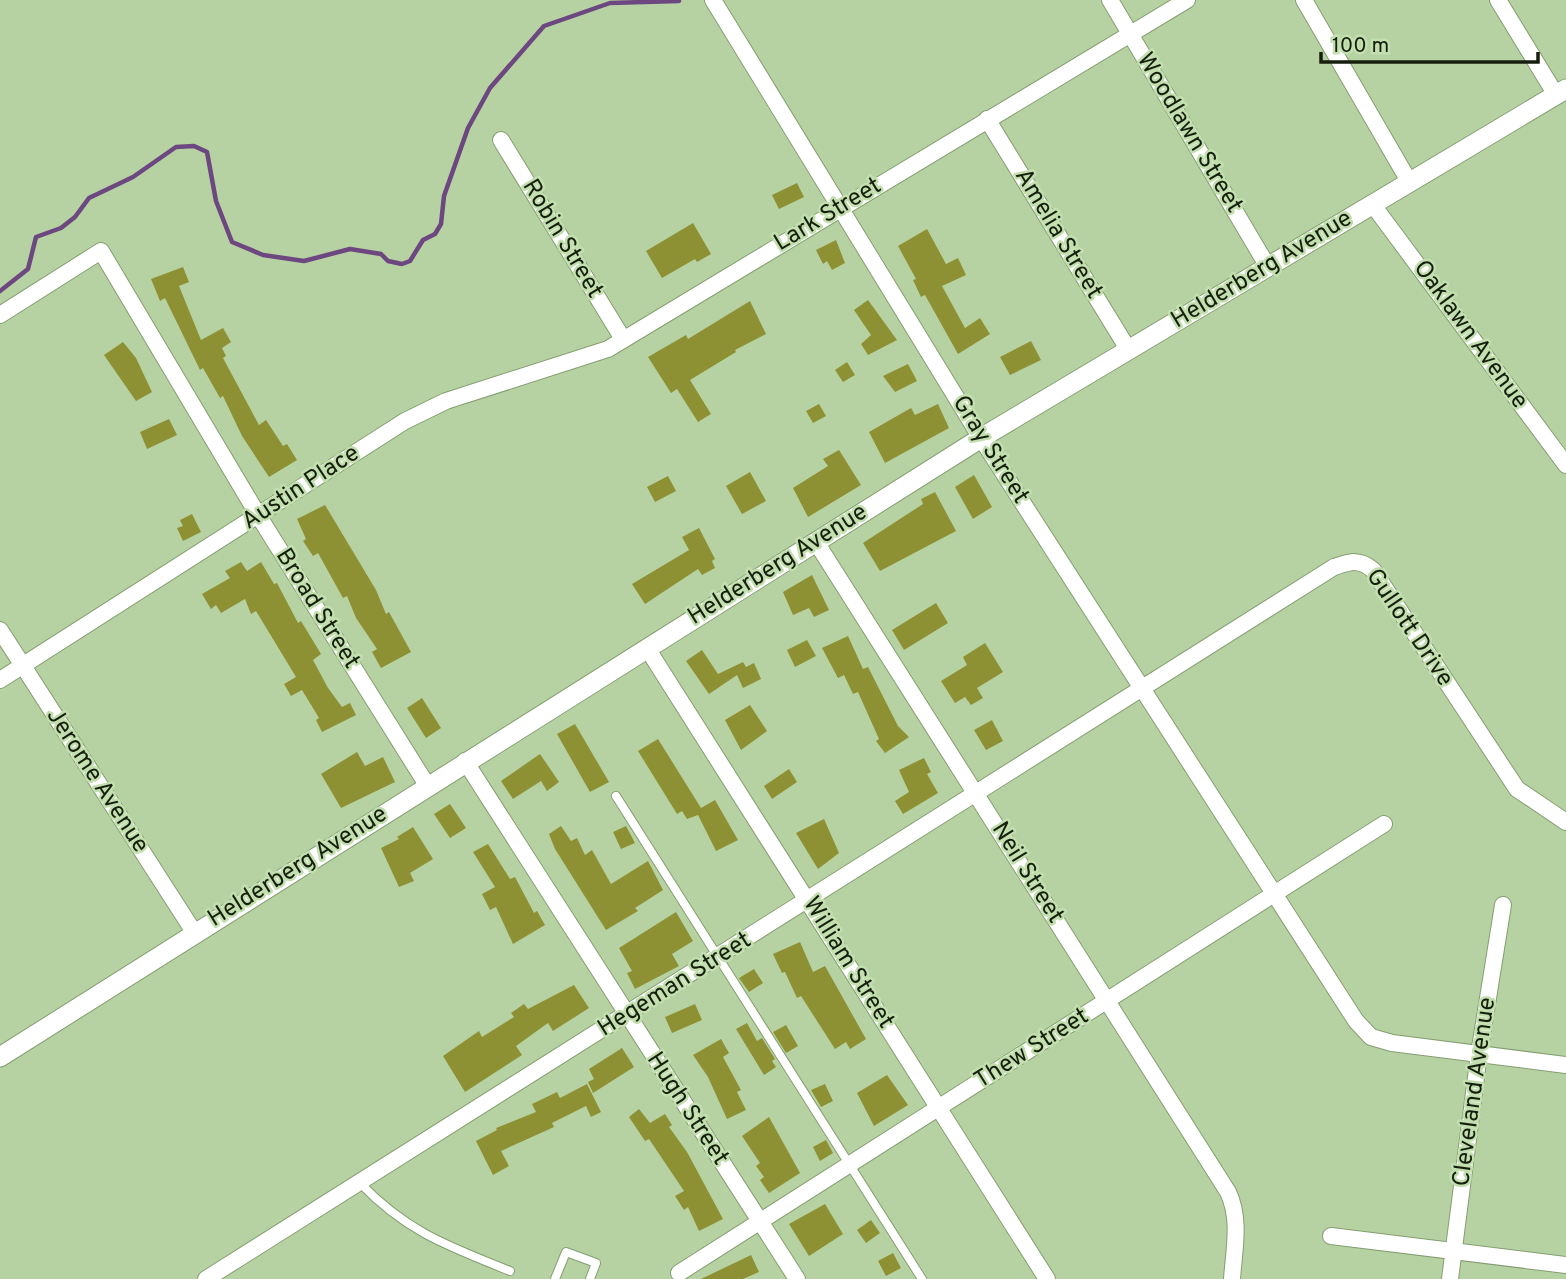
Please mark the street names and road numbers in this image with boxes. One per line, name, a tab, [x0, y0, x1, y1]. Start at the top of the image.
street label: Woodlawn Street	[1129, 47, 1249, 219]
street label: Amelia Street	[1007, 163, 1109, 305]
street label: Lark Street	[769, 171, 887, 259]
street label: Robin Street	[515, 174, 609, 304]
street label: Helderberg Avenue	[1166, 204, 1358, 336]
street label: Oaklawn Avenue	[1406, 255, 1534, 415]
street label: Gray Street	[945, 390, 1035, 510]
street label: Austin Place	[237, 439, 365, 537]
street label: Helderberg Avenue	[683, 498, 873, 632]
street label: Broad Street	[268, 543, 366, 675]
street label: Gullott Drive	[1359, 563, 1459, 693]
street label: Jerome Avenue	[39, 703, 155, 859]
street label: Helderberg Avenue	[203, 800, 393, 934]
street label: Neil Street	[984, 817, 1070, 929]
street label: William Street	[796, 891, 900, 1035]
street label: Hegeman Street	[593, 926, 757, 1044]
street label: Cleveland Avenue	[1447, 995, 1503, 1189]
street label: Thew Street	[969, 1002, 1095, 1096]
street label: Hugh Street	[639, 1047, 735, 1171]

